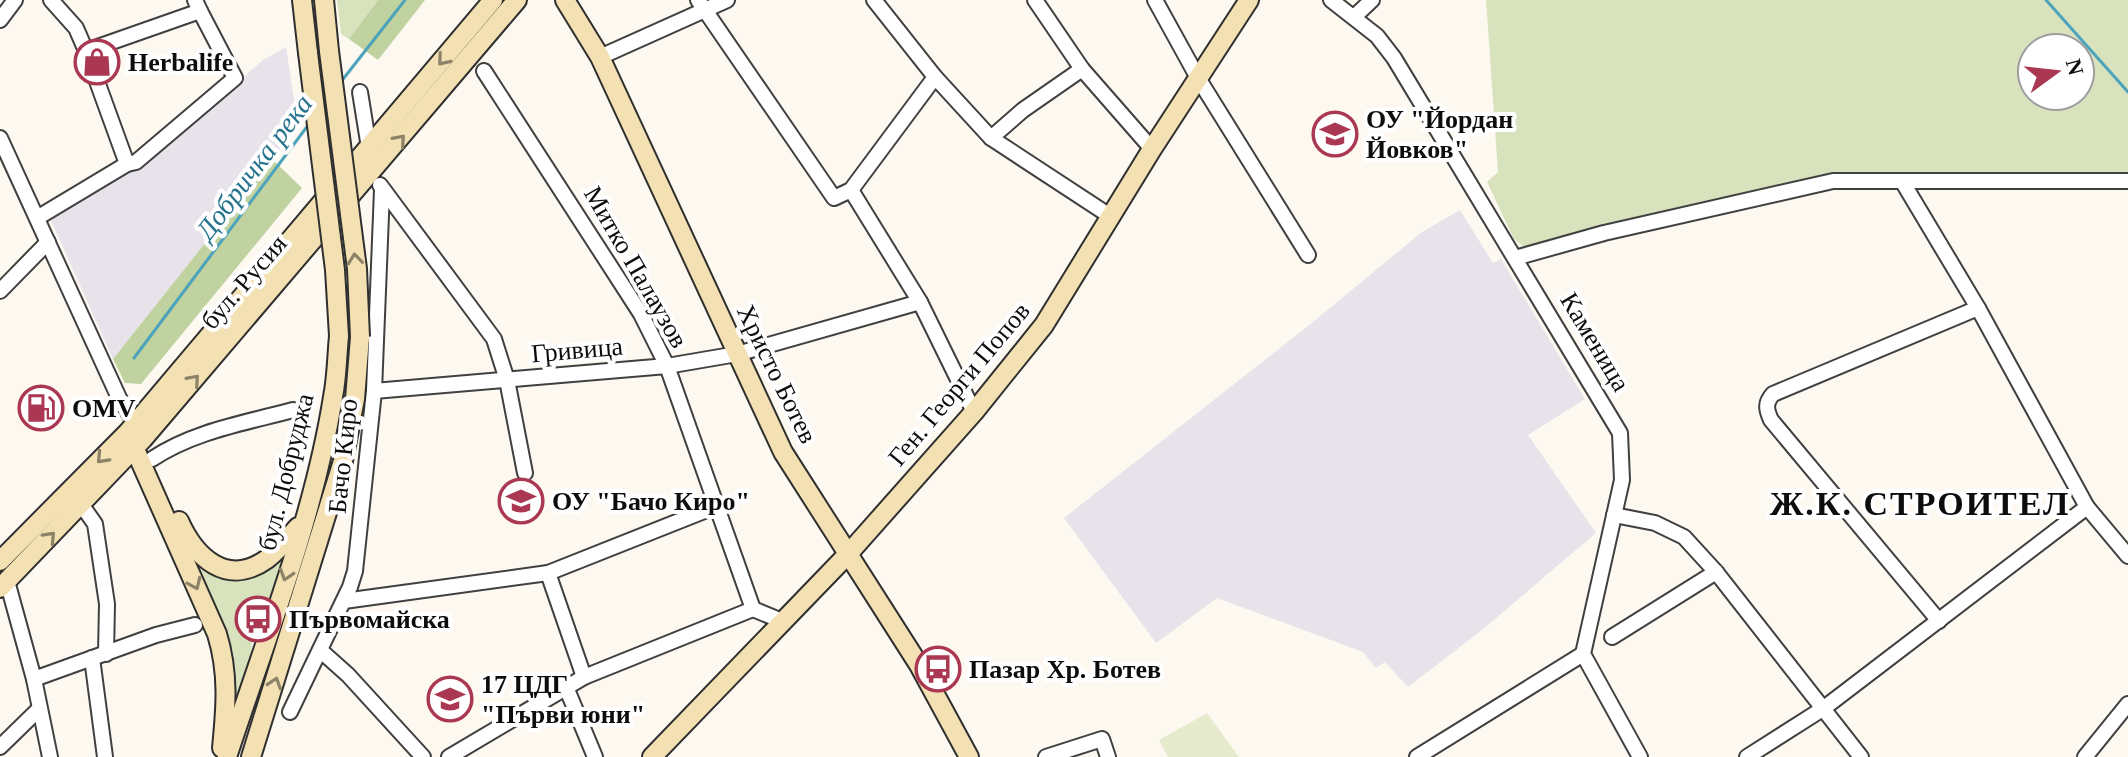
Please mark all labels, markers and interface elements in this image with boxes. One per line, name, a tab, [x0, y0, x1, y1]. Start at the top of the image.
north arrow	[2016, 32, 2096, 112]
shop icon: Herbalife	[73, 38, 121, 86]
place label: Herbalife	[128, 48, 233, 77]
one-way arrow	[438, 51, 453, 65]
text: N	[2061, 56, 2089, 78]
water label: Добричка река	[188, 89, 318, 248]
place label: ОУ "Йордан Йовков"	[1366, 105, 1513, 164]
school or university icon: ОУ "Йордан Йовков"	[1311, 110, 1359, 158]
one-way arrow	[390, 135, 405, 149]
street label: Митко Палаузов	[578, 181, 694, 353]
street label: бул. Русия	[195, 229, 293, 335]
one-way arrow	[347, 252, 364, 265]
street label: Каменица	[1554, 287, 1636, 397]
street label: Ген. Георги Попов	[882, 296, 1036, 472]
street label: Христо Ботев	[731, 300, 823, 448]
street label: Гривица	[530, 332, 625, 368]
one-way arrow	[184, 374, 199, 389]
fuel station icon: OMV	[17, 384, 65, 432]
street label: бул. Добруджа	[252, 390, 320, 554]
place label: OMV	[72, 394, 136, 423]
street label: Бачо Киро	[323, 397, 363, 515]
one-way arrow	[97, 449, 112, 463]
school or university icon: ОУ "Бачо Киро"	[497, 477, 545, 525]
district label: Ж.К. СТРОИТЕЛ	[1770, 485, 2070, 522]
place label: ОУ "Бачо Киро"	[552, 487, 750, 516]
one-way arrow	[41, 531, 55, 546]
one-way arrow	[279, 568, 295, 581]
one-way arrow	[185, 576, 201, 590]
bus stop icon: Първомайска	[234, 595, 282, 643]
place label: Първомайска	[289, 605, 450, 634]
bus stop icon: Пазар Хр. Ботев	[914, 645, 962, 693]
place label: Пазар Хр. Ботев	[969, 655, 1161, 684]
place label: 17 ЦДГ "Първи юни"	[481, 670, 645, 729]
school or university icon: 17 ЦДГ "Първи юни"	[426, 675, 474, 723]
one-way arrow	[266, 676, 282, 690]

